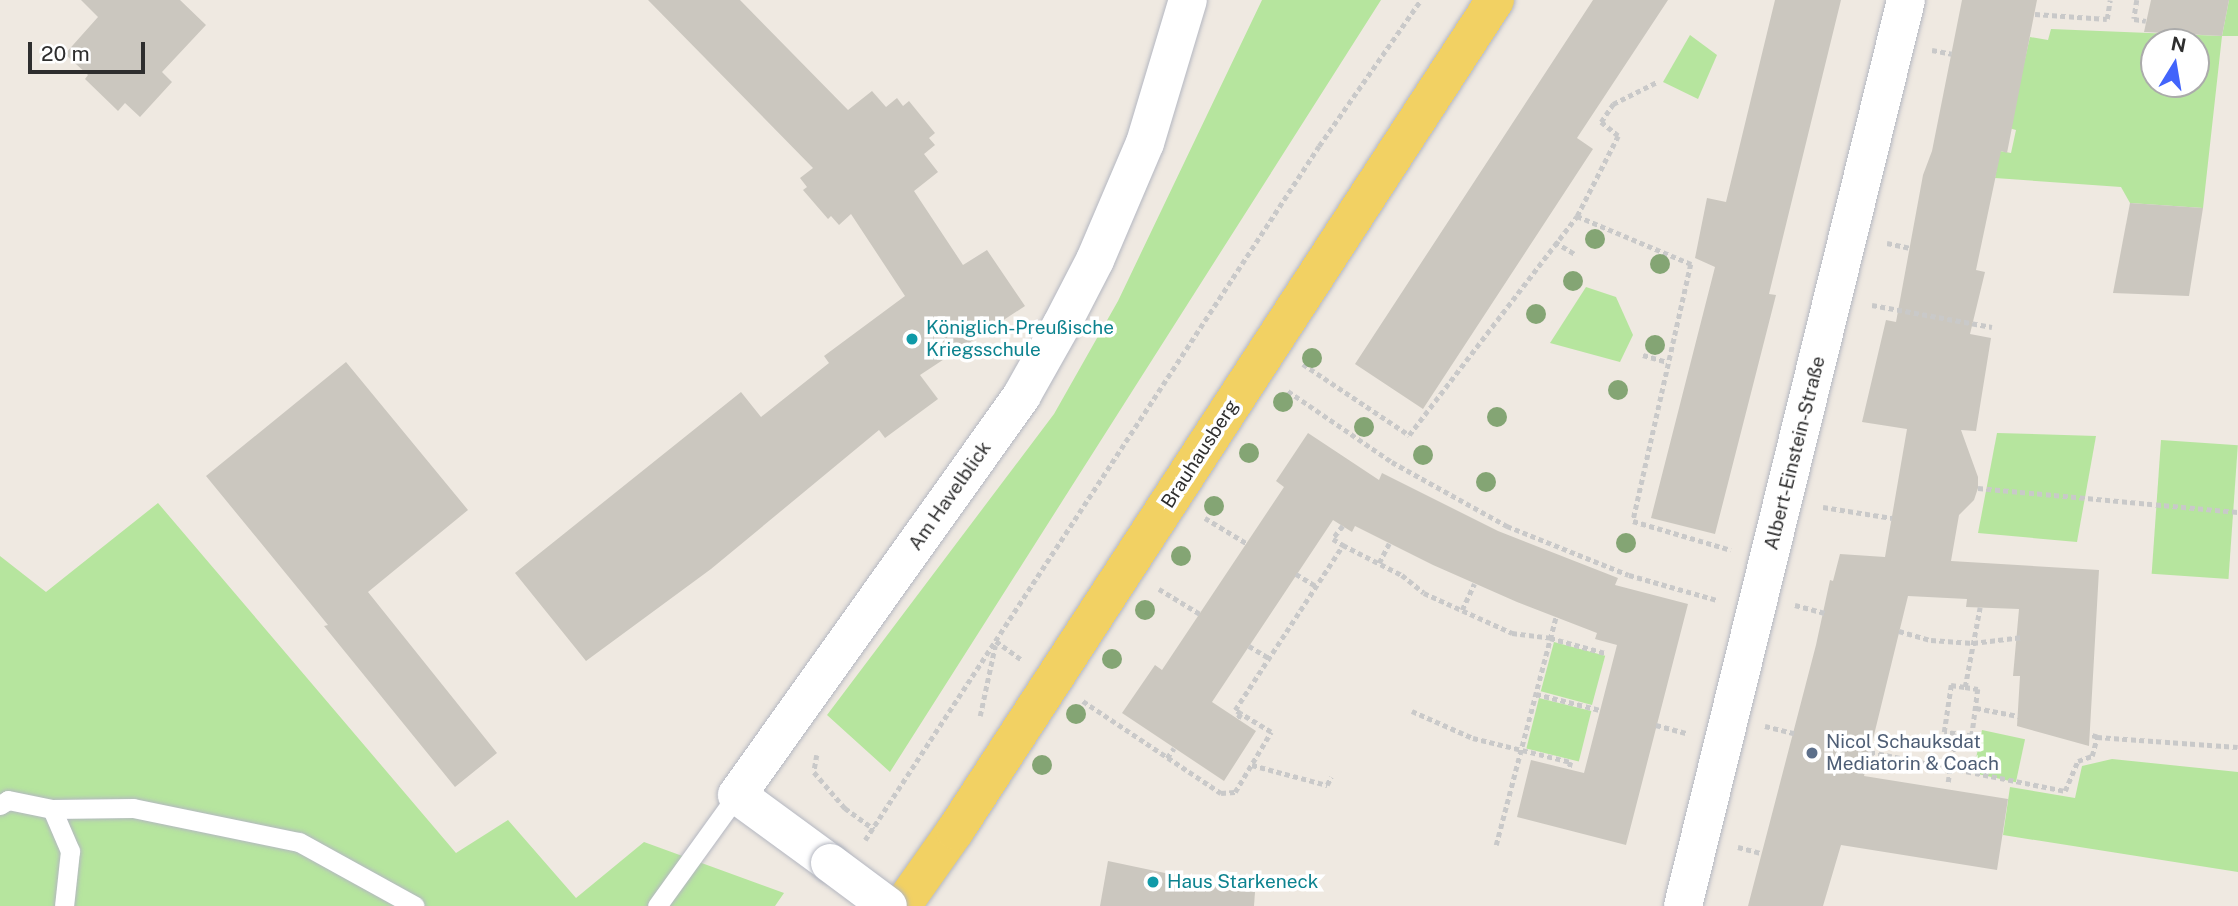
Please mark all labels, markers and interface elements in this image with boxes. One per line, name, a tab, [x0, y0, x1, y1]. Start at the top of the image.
scale bar	[32, 28, 149, 72]
north arrow	[2140, 28, 2210, 98]
text: N	[2169, 32, 2188, 57]
text: 20 m	[41, 41, 90, 66]
place label: Königlich-Preußische Kriegsschule	[926, 317, 1114, 361]
marker: Königlich-Preußische Kriegsschule	[904, 331, 920, 347]
street label: Albert-Einstein-Straße	[1760, 354, 1830, 552]
street label: Brauhausberg	[1157, 396, 1243, 512]
street label: Am Havelblick	[904, 437, 996, 555]
place label: Nicol Schauksdat Mediatorin & Coach	[1826, 731, 1999, 775]
marker: Nicol Schauksdat Mediatorin & Coach	[1804, 745, 1820, 761]
place label: Haus Starkeneck	[1167, 871, 1318, 893]
marker: Haus Starkeneck	[1145, 874, 1161, 890]

